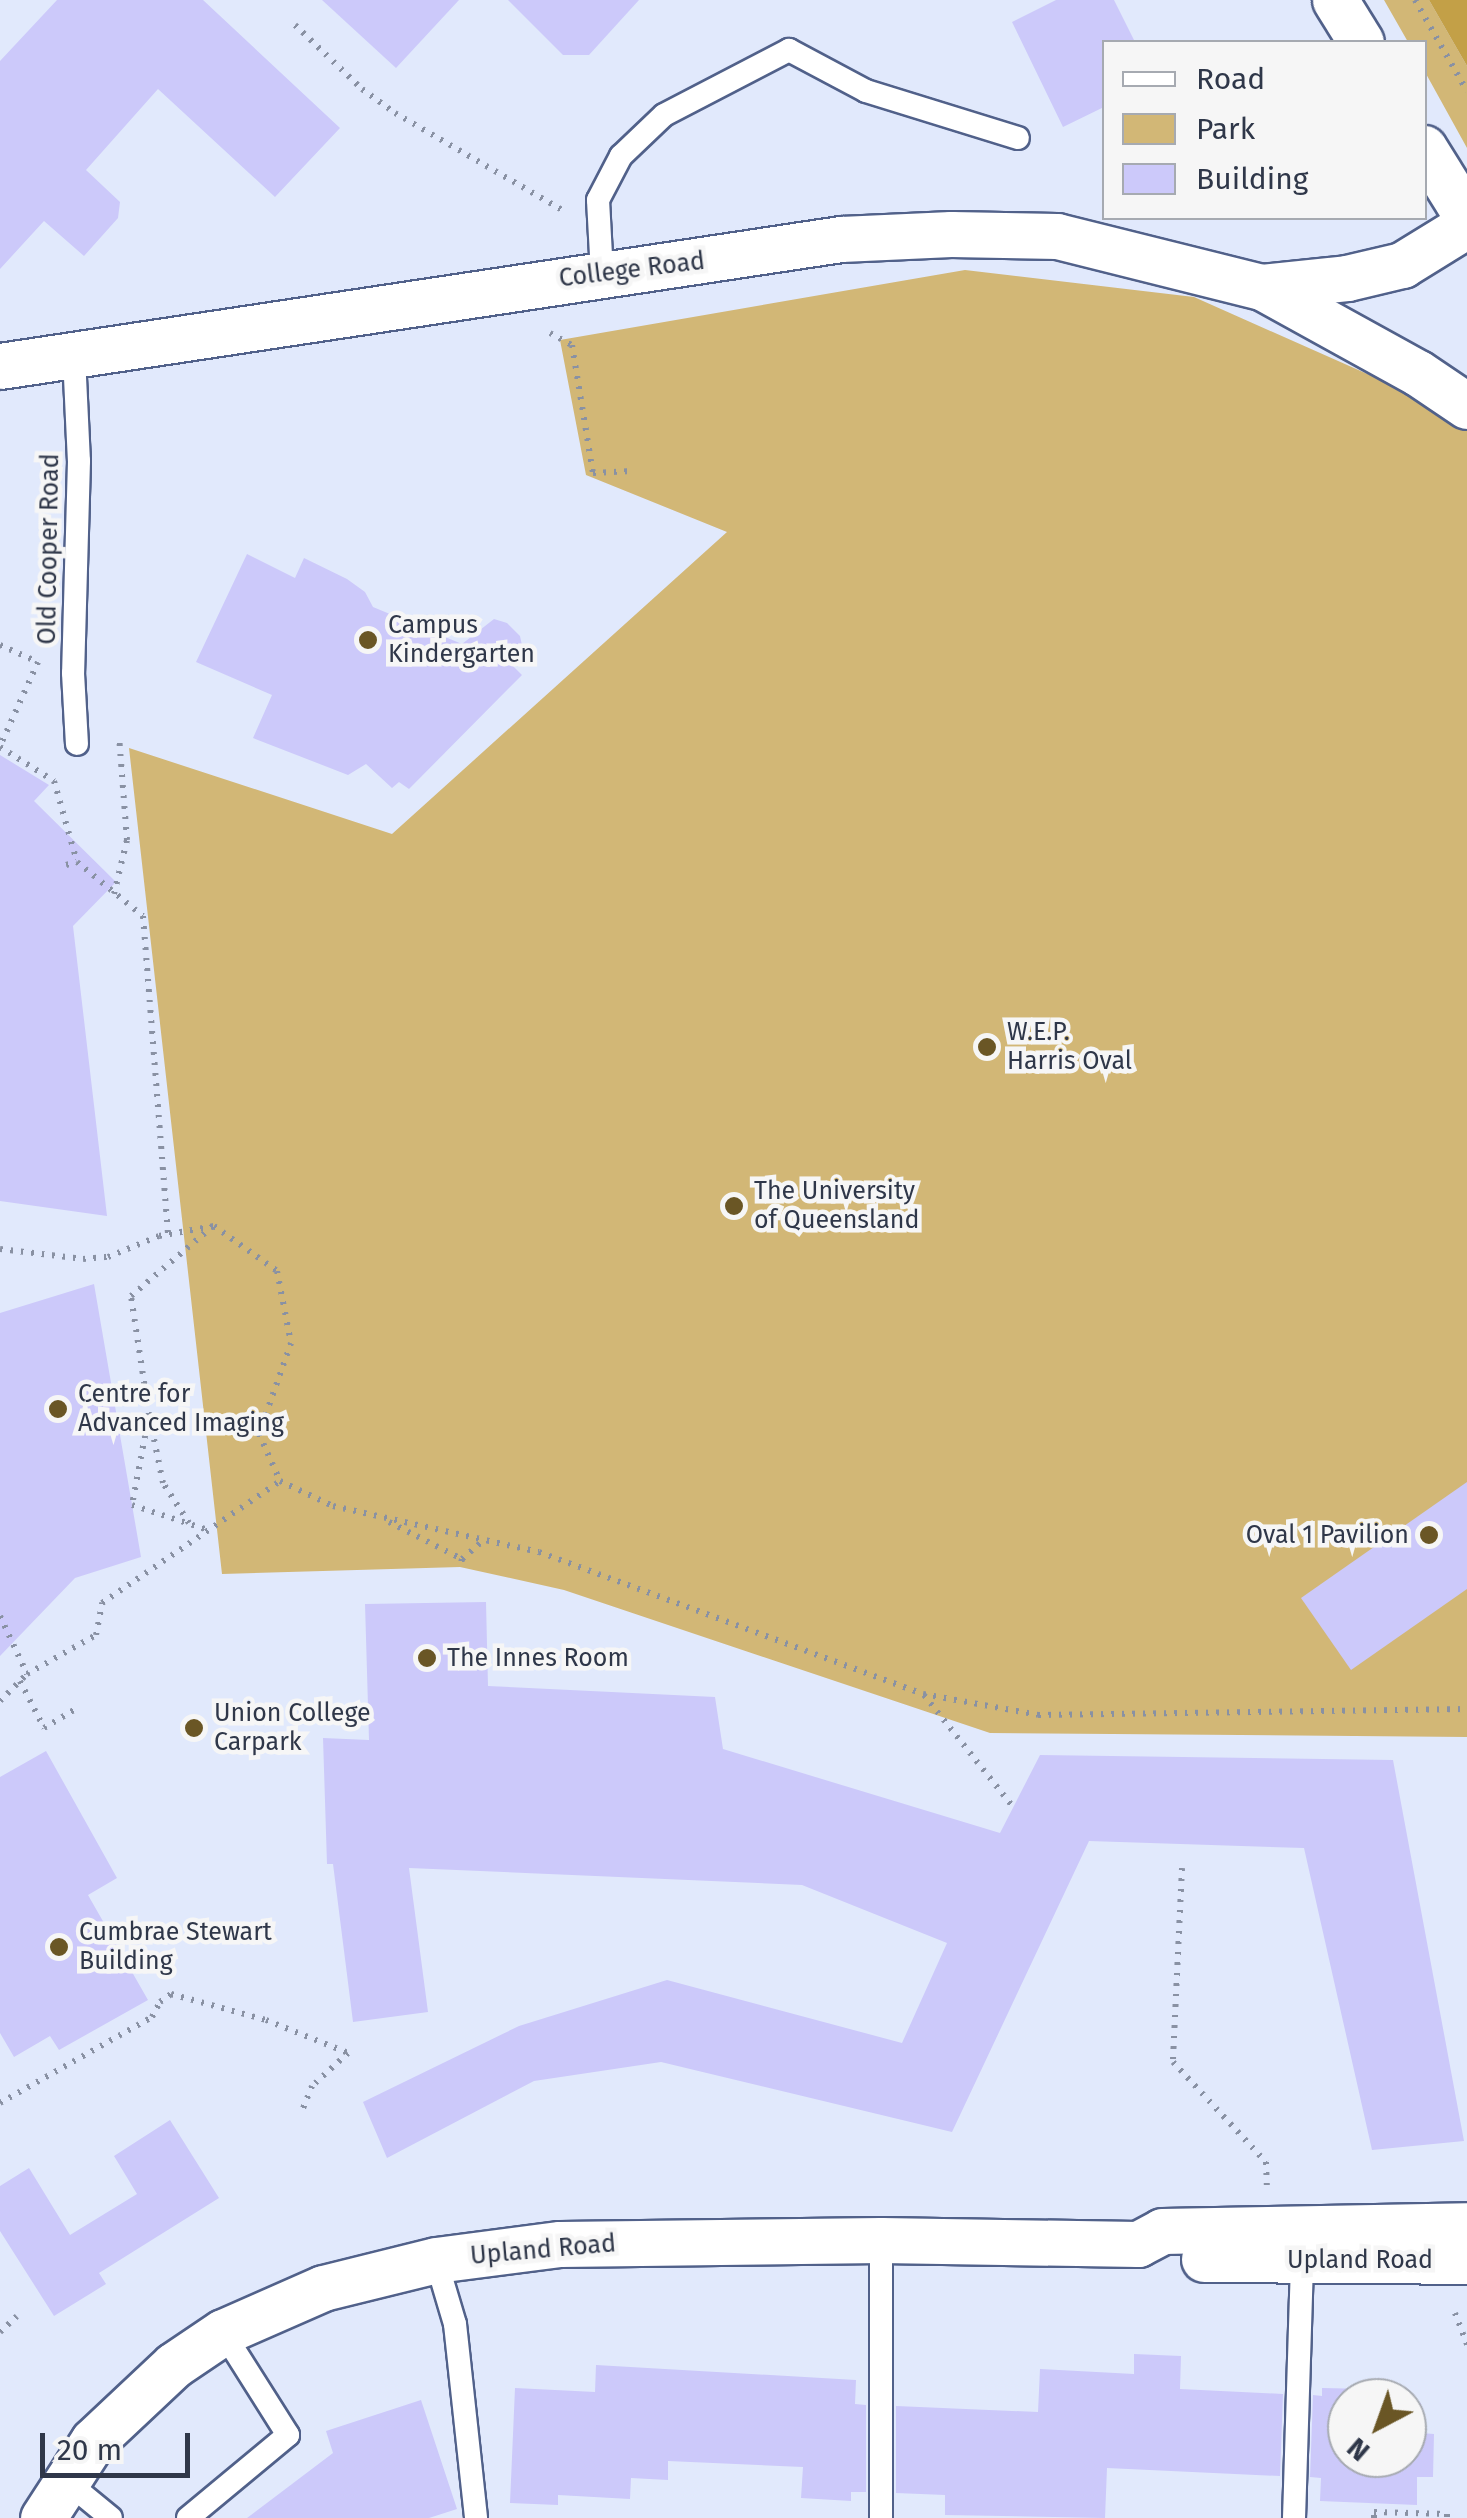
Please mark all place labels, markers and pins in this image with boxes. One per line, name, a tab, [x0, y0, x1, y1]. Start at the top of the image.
place label: Campus Kindergarten	[388, 611, 535, 670]
marker: Campus Kindergarten	[357, 629, 379, 651]
place label: W.E.P. Harris Oval	[1007, 1018, 1132, 1077]
marker: W.E.P. Harris Oval	[976, 1036, 998, 1058]
place label: The University of Queensland	[754, 1177, 919, 1236]
marker: The University of Queensland	[723, 1195, 745, 1217]
place label: Centre for Advanced Imaging	[78, 1380, 284, 1439]
marker: Centre for Advanced Imaging	[47, 1398, 69, 1420]
place label: Oval 1 Pavilion	[1246, 1520, 1409, 1550]
marker: Oval 1 Pavilion	[1418, 1524, 1440, 1546]
place label: The Innes Room	[447, 1643, 629, 1673]
marker: The Innes Room	[416, 1647, 438, 1669]
place label: Union College Carpark	[214, 1699, 371, 1758]
marker: Union College Carpark	[183, 1717, 205, 1739]
place label: Cumbrae Stewart Building	[79, 1918, 272, 1977]
marker: Cumbrae Stewart Building	[48, 1936, 70, 1958]

